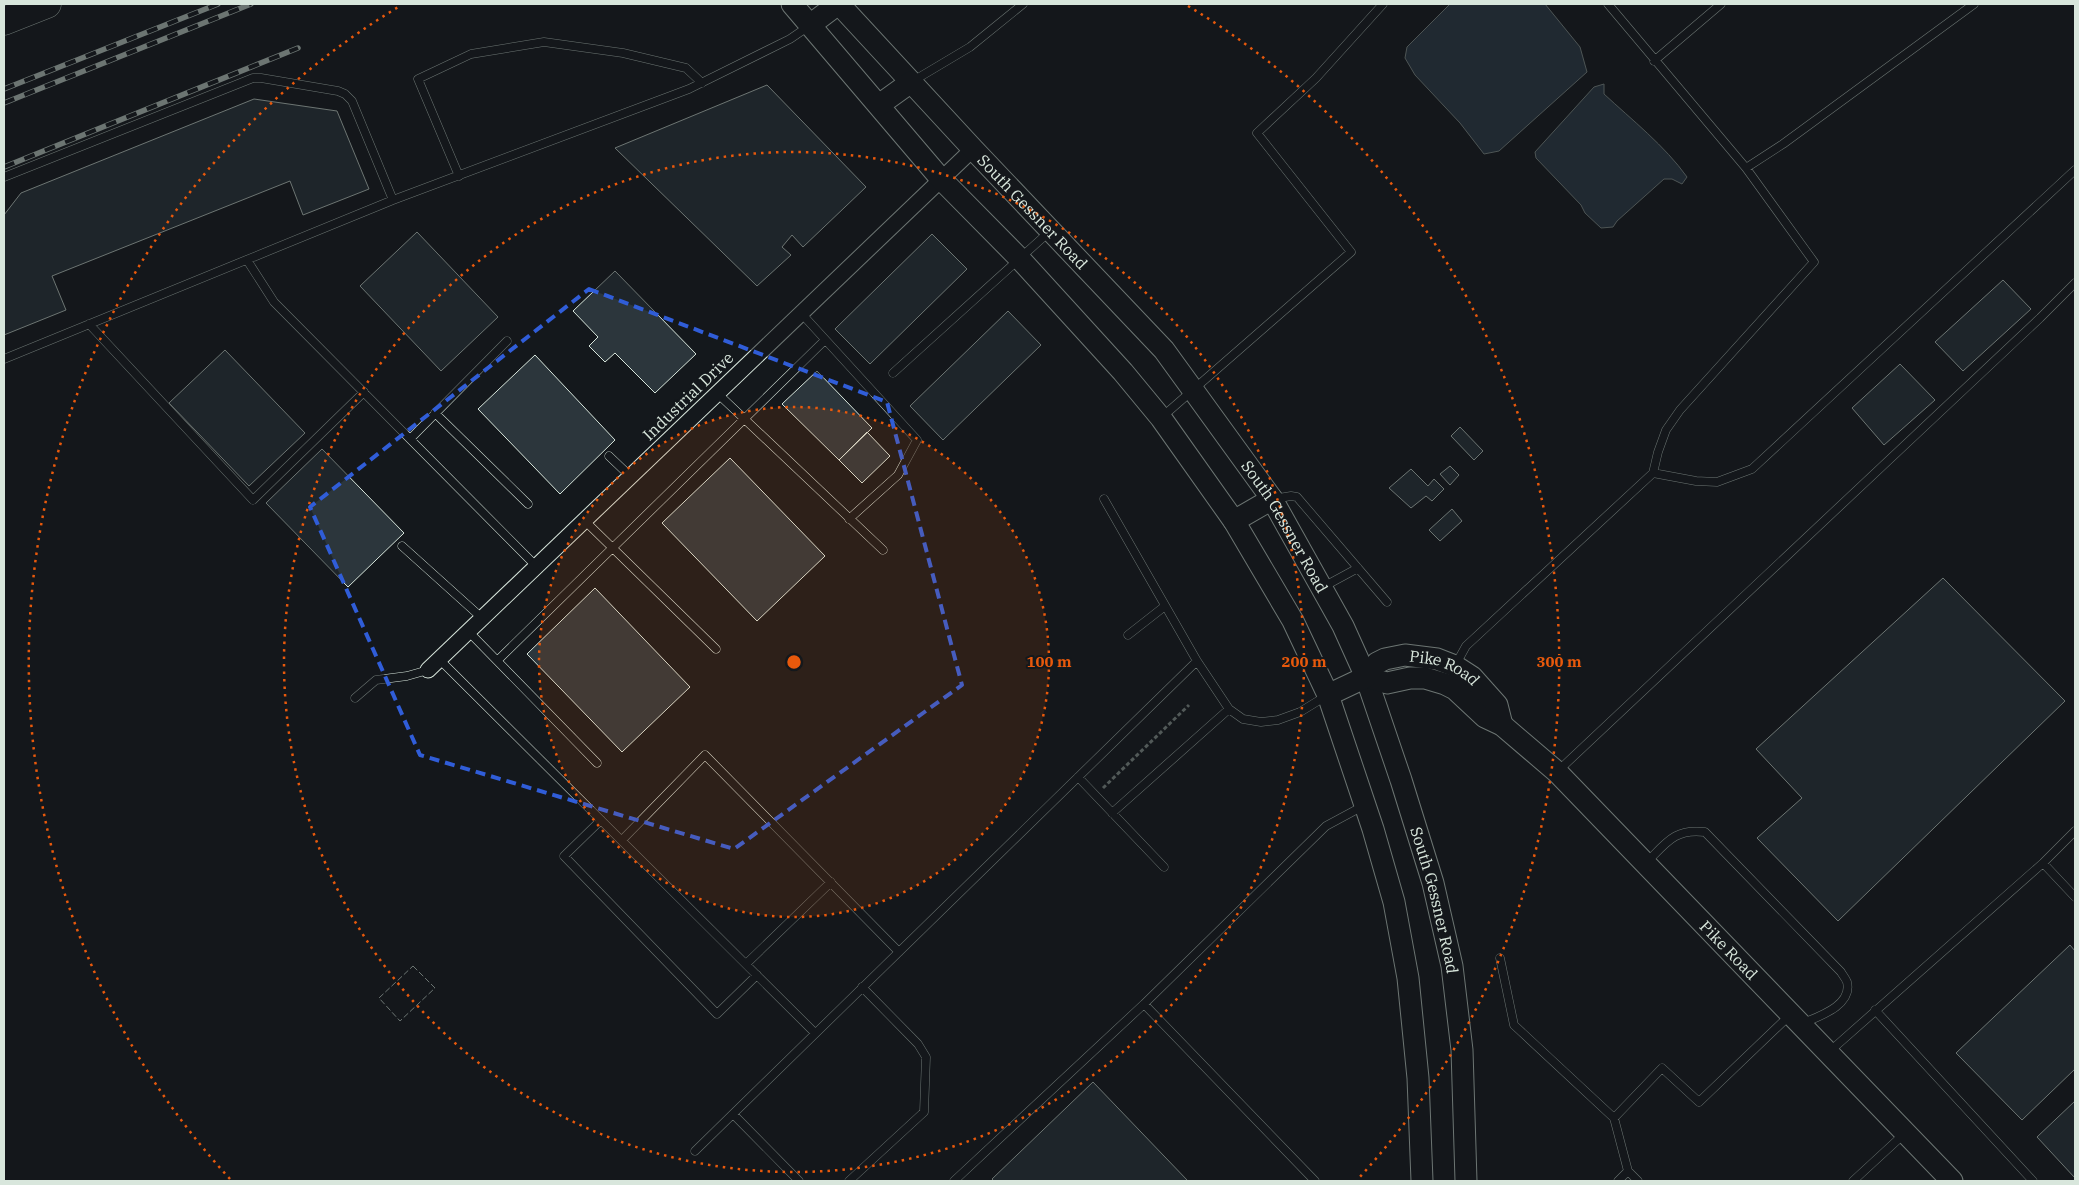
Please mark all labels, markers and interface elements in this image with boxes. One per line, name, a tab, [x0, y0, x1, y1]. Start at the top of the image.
street label: South Gessner Road	[973, 150, 1092, 274]
street label: Industrial Drive	[638, 348, 738, 444]
street label: South Gessner Road	[1237, 456, 1333, 597]
street label: Pike Road	[1408, 646, 1485, 689]
text: 100 m	[1026, 652, 1072, 671]
text: 200 m	[1281, 652, 1327, 671]
text: 300 m	[1536, 652, 1582, 671]
centre of rings	[785, 653, 803, 671]
street label: South Gessner Road	[1406, 824, 1463, 975]
street label: Pike Road	[1696, 916, 1762, 984]

